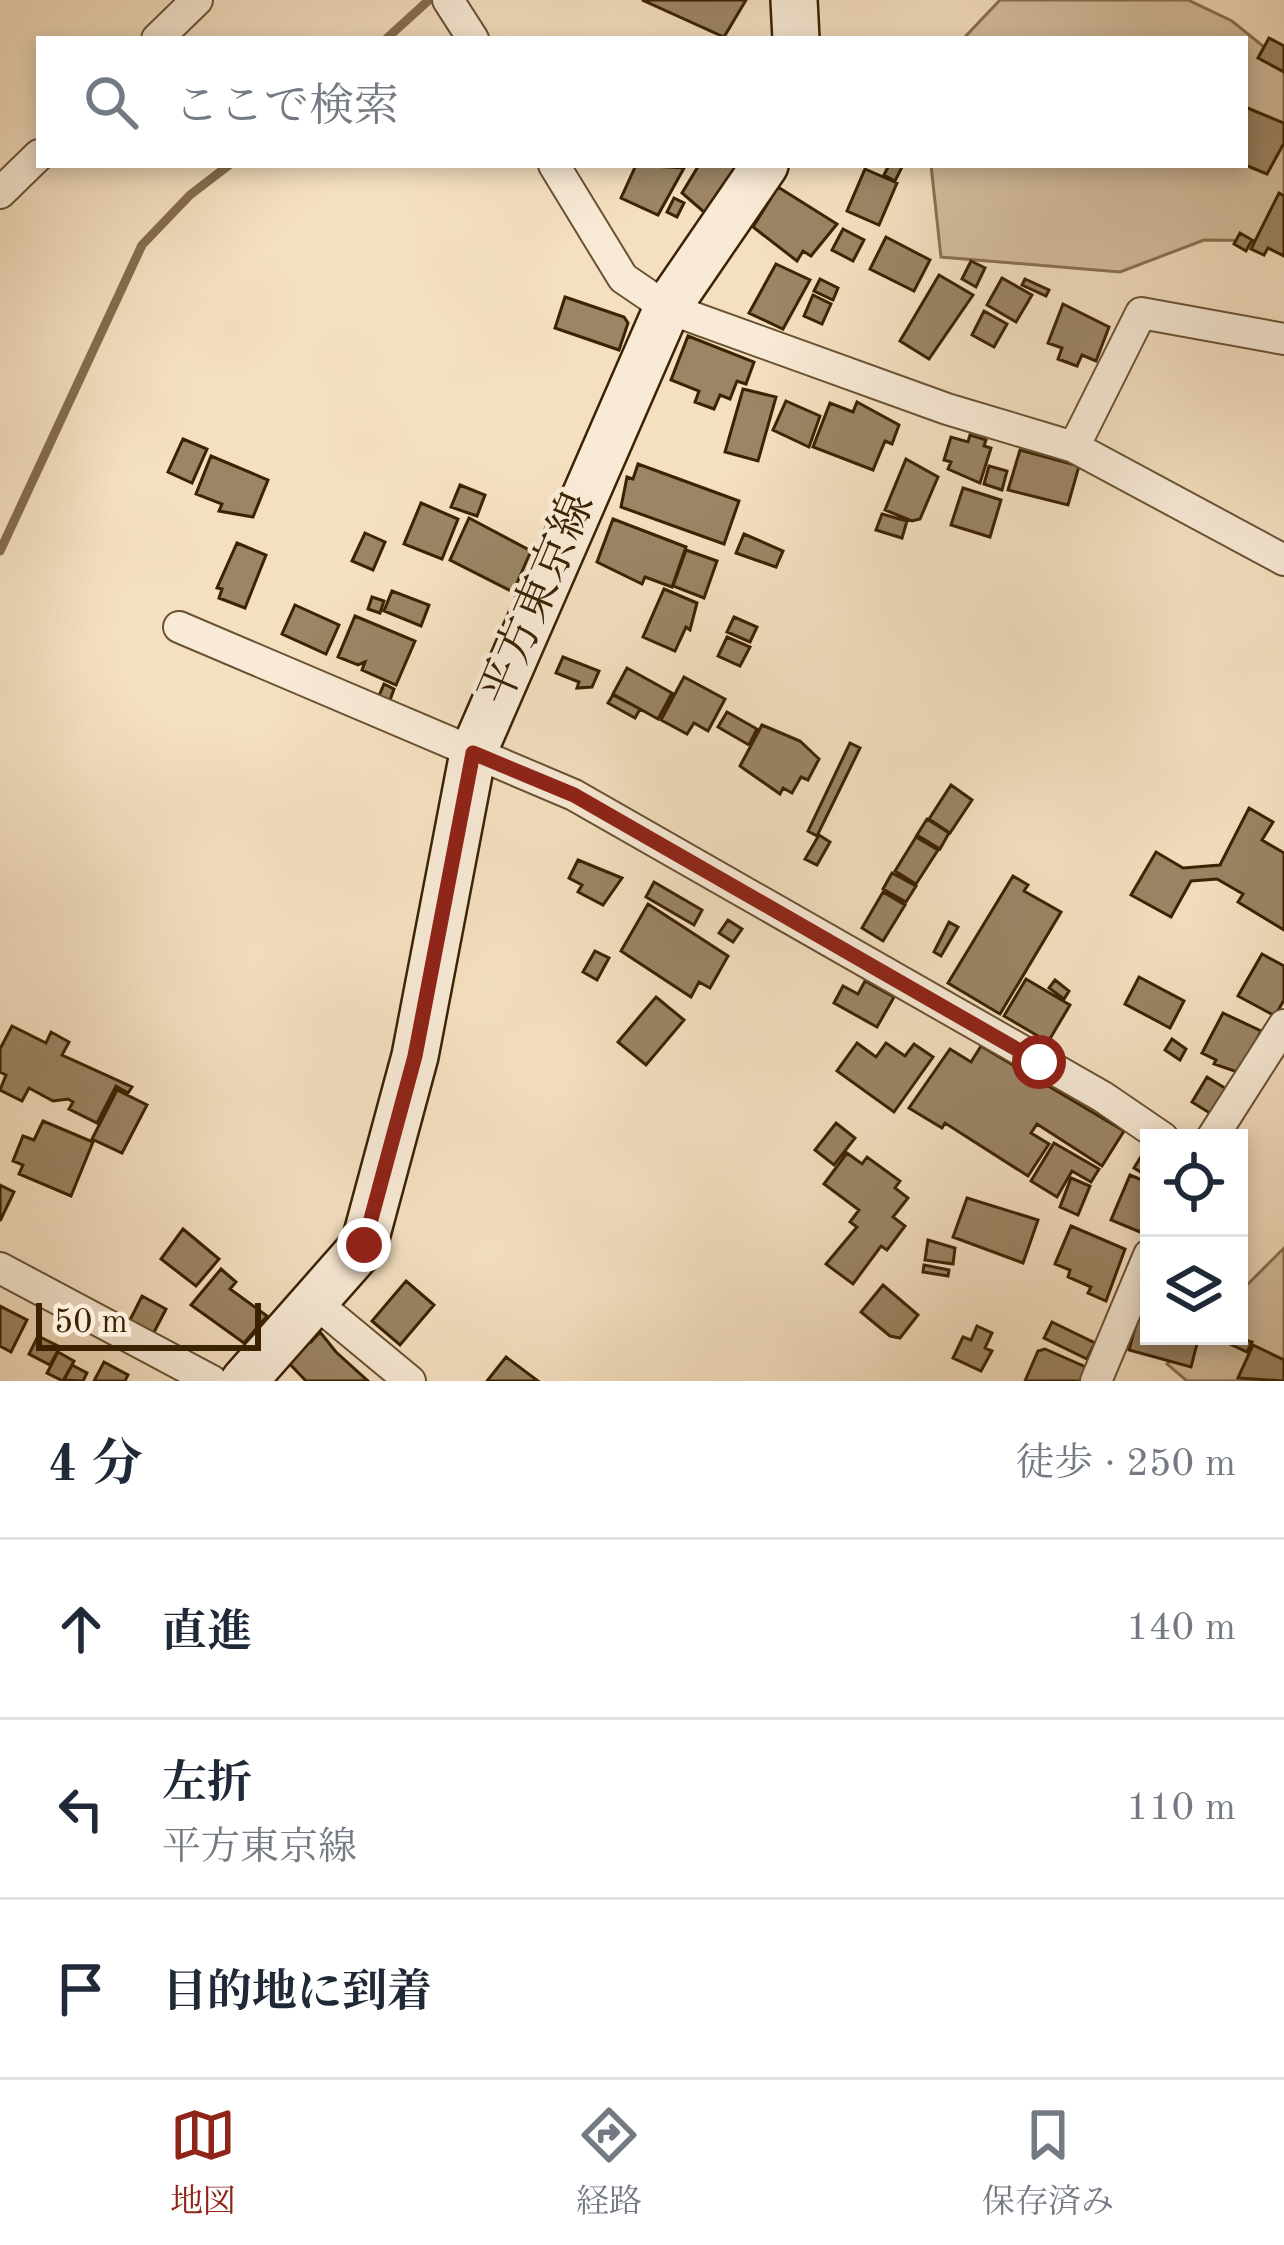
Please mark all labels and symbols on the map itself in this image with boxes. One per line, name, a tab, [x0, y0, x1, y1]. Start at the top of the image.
street label: 平方東京線	[471, 486, 604, 712]
route start	[1012, 1035, 1066, 1089]
route end	[337, 1218, 391, 1272]
scale bar	[36, 1297, 261, 1350]

